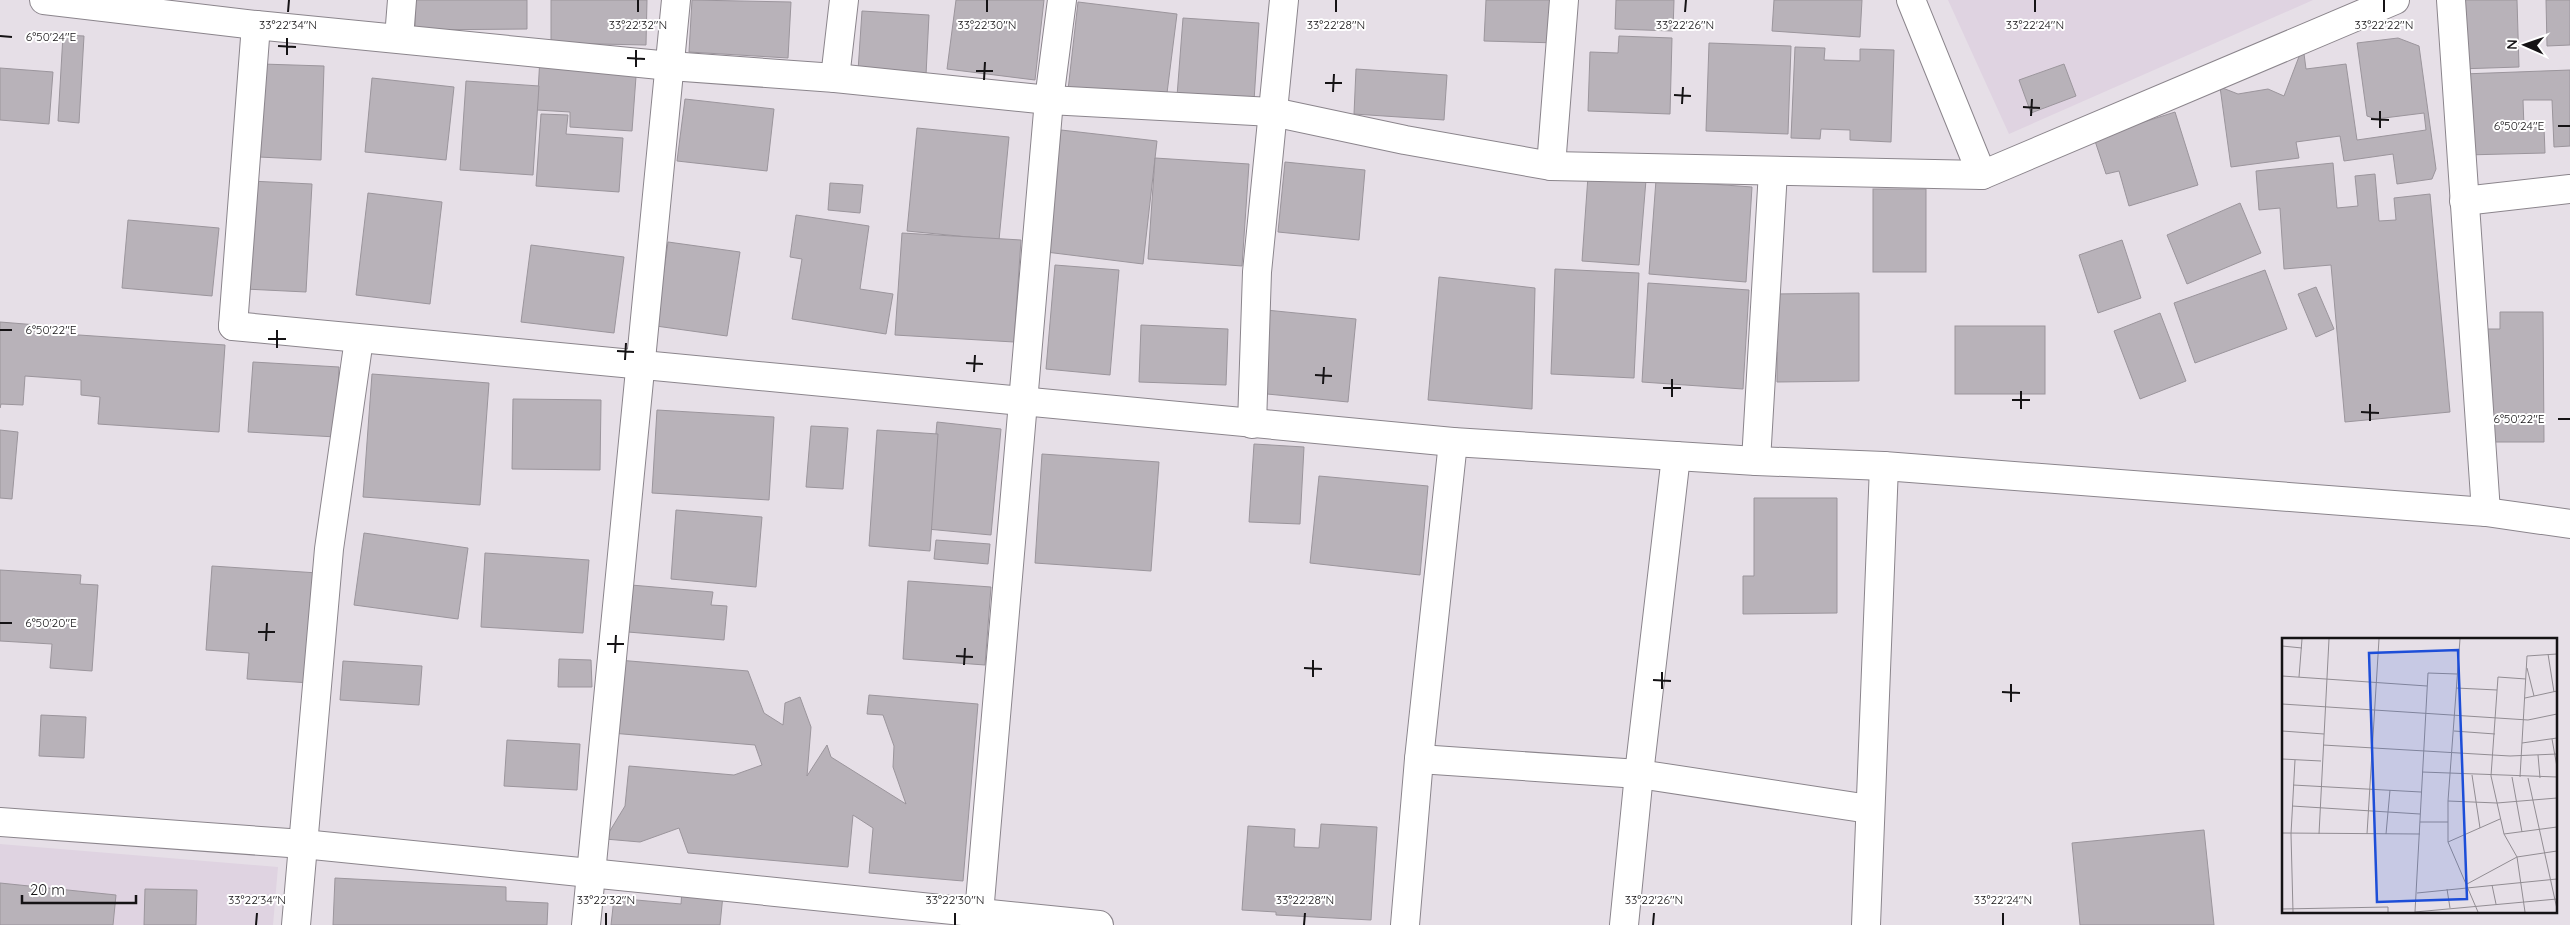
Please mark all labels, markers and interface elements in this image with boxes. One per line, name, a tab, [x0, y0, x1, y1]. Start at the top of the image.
text: 33°22'34"N	[259, 17, 317, 32]
text: 33°22'32"N	[609, 17, 667, 32]
text: 33°22'30"N	[958, 17, 1016, 32]
text: 33°22'28"N	[1307, 17, 1365, 32]
text: 33°22'26"N	[1656, 17, 1714, 32]
text: 33°22'24"N	[2006, 17, 2064, 32]
text: 33°22'22"N	[2355, 17, 2413, 32]
north arrow	[2500, 20, 2550, 70]
text: 6°50'24"E	[26, 29, 77, 44]
text: N	[2503, 39, 2521, 50]
text: 6°50'24"E	[2494, 118, 2545, 133]
text: 6°50'22"E	[25, 322, 77, 337]
text: 6°50'22"E	[2493, 411, 2545, 426]
text: 6°50'20"E	[25, 615, 77, 630]
inset map	[2282, 638, 2558, 912]
scale bar	[22, 872, 136, 904]
text: 20 m	[30, 880, 65, 899]
text: 33°22'34"N	[228, 892, 286, 907]
text: 33°22'32"N	[577, 892, 635, 907]
text: 33°22'30"N	[926, 892, 984, 907]
text: 33°22'28"N	[1276, 892, 1334, 907]
text: 33°22'26"N	[1625, 892, 1683, 907]
text: 33°22'24"N	[1974, 892, 2032, 907]

